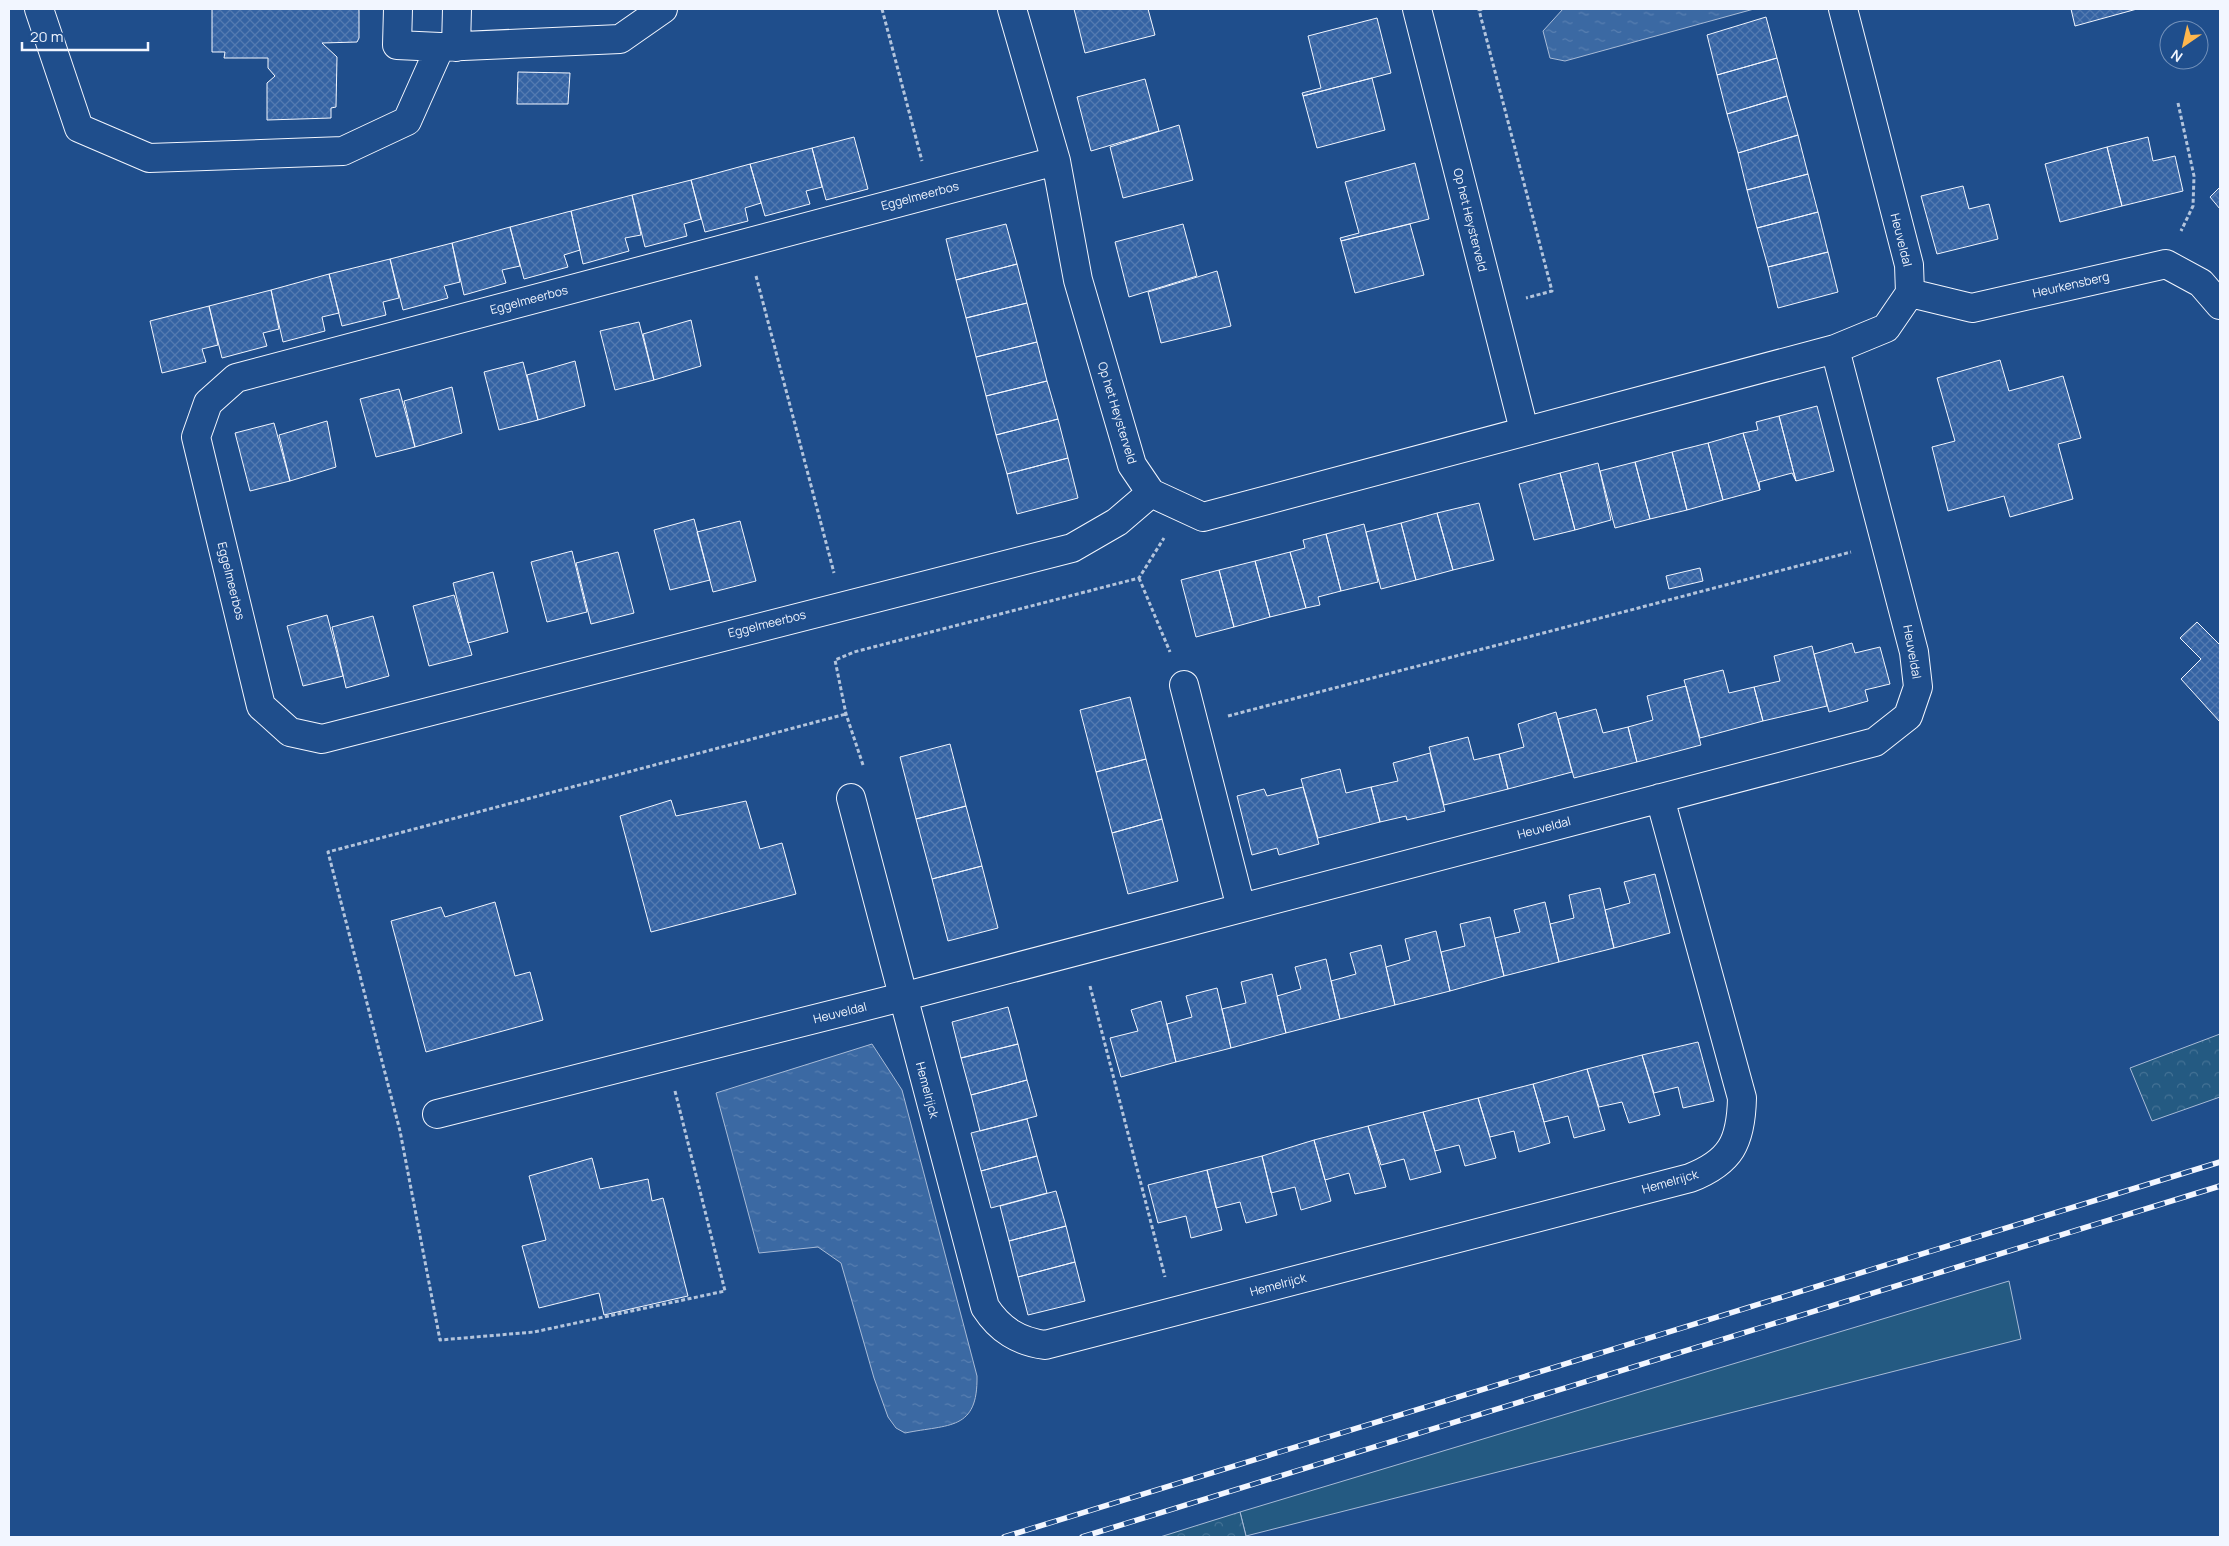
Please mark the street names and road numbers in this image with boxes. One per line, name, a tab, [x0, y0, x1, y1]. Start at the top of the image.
street label: Op het Heysterveld	[1449, 166, 1492, 273]
street label: Eggelmeerbos	[879, 177, 961, 214]
street label: Heuveldal	[1887, 211, 1916, 268]
street label: Heurkensberg	[2031, 267, 2111, 302]
street label: Eggelmeerbos	[488, 281, 570, 318]
street label: Op het Heysterveld	[1094, 360, 1141, 466]
street label: Eggelmeerbos	[214, 540, 249, 622]
street label: Eggelmeerbos	[726, 606, 808, 641]
street label: Heuveldal	[1899, 624, 1926, 680]
street label: Heuveldal	[1515, 812, 1572, 843]
street label: Heuveldal	[811, 998, 868, 1027]
street label: Hemelrijck	[912, 1060, 943, 1121]
street label: Hemelrijck	[1640, 1165, 1701, 1198]
street label: Hemelrijck	[1248, 1269, 1309, 1300]

